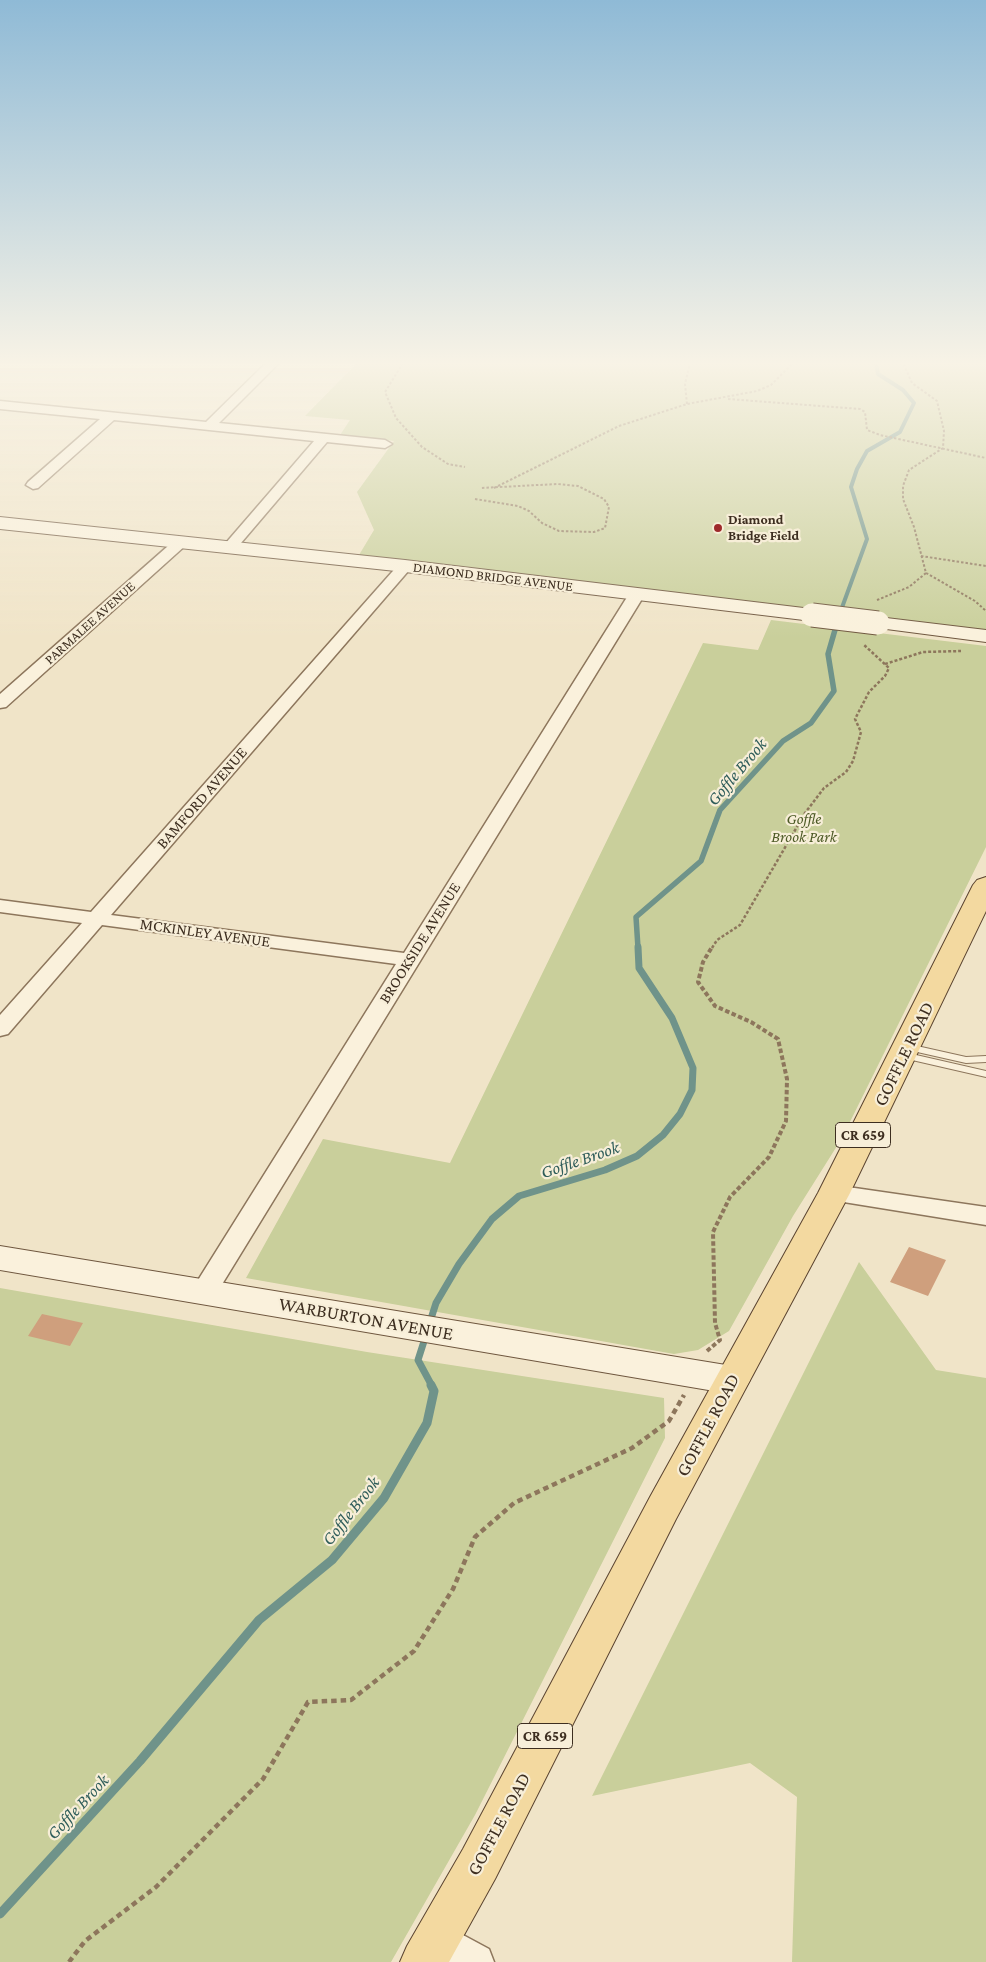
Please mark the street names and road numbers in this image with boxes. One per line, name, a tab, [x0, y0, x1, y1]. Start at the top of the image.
street label: DIAMOND BRIDGE AVENUE	[412, 559, 574, 595]
street label: PARMALEE AVENUE	[41, 578, 139, 668]
street label: BAMFORD AVENUE	[153, 743, 251, 853]
street label: BROOKSIDE AVENUE	[375, 879, 465, 1007]
street label: MCKINLEY AVENUE	[139, 914, 271, 952]
street label: GOFFLE ROAD	[869, 998, 939, 1110]
road number: CR 659	[836, 1122, 890, 1148]
street label: WARBURTON AVENUE	[277, 1292, 455, 1346]
street label: GOFFLE ROAD	[671, 1370, 745, 1480]
road number: CR 659	[518, 1724, 572, 1748]
street label: GOFFLE ROAD	[462, 1769, 536, 1879]

